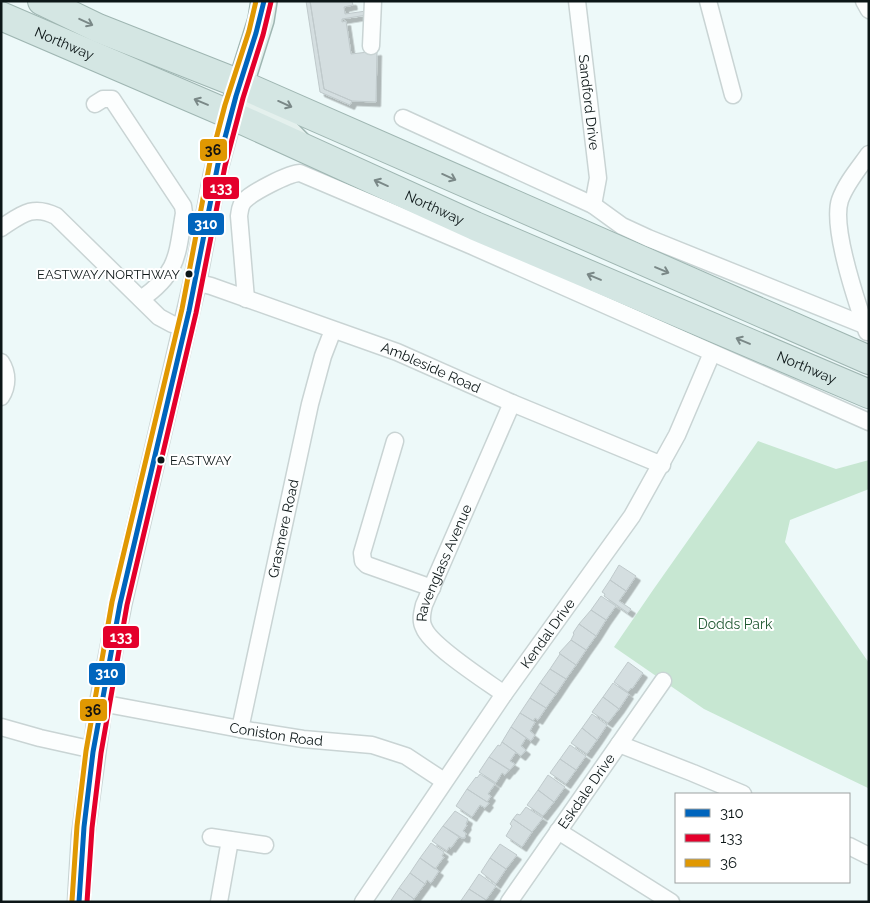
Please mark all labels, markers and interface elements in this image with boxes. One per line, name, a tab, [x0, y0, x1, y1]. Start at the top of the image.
one-way arrow	[78, 18, 93, 27]
street label: Northway	[32, 23, 97, 63]
street label: Sandford Drive	[575, 54, 603, 151]
one-way arrow	[194, 97, 209, 107]
one-way arrow	[277, 99, 292, 109]
line badge: 36	[199, 138, 228, 162]
text: 36	[205, 142, 221, 158]
one-way arrow	[441, 172, 456, 182]
line badge: 133	[202, 176, 240, 200]
one-way arrow	[374, 178, 389, 188]
text: 133	[210, 180, 232, 196]
street label: Northway	[403, 187, 467, 228]
line badge: 310	[187, 212, 225, 236]
text: 310	[194, 216, 218, 232]
one-way arrow	[654, 266, 669, 275]
place label: EASTWAY/NORTHWAY	[37, 267, 181, 282]
marker: EASTWAY/NORTHWAY	[184, 269, 194, 279]
one-way arrow	[587, 271, 602, 281]
one-way arrow	[736, 335, 751, 345]
street label: Ambleside Road	[379, 339, 483, 396]
street label: Northway	[775, 348, 839, 387]
place label: EASTWAY	[170, 453, 232, 468]
marker: EASTWAY	[156, 455, 166, 465]
street label: Grasmere Road	[265, 478, 302, 579]
street label: Ravenglass Avenue	[414, 502, 475, 622]
street label: Kendal Drive	[517, 595, 578, 671]
park label: Dodds Park	[698, 616, 773, 632]
line badge: 133	[102, 625, 140, 649]
text: 133	[110, 629, 132, 645]
line badge: 310	[88, 662, 126, 686]
text: 310	[95, 665, 119, 681]
line badge: 36	[79, 698, 108, 722]
text: 36	[85, 702, 101, 718]
street label: Coniston Road	[228, 719, 324, 749]
street label: Eskdale Drive	[555, 751, 618, 832]
legend	[675, 793, 850, 883]
text: 310	[720, 804, 744, 822]
text: 133	[720, 829, 742, 847]
text: 36	[720, 854, 737, 872]

